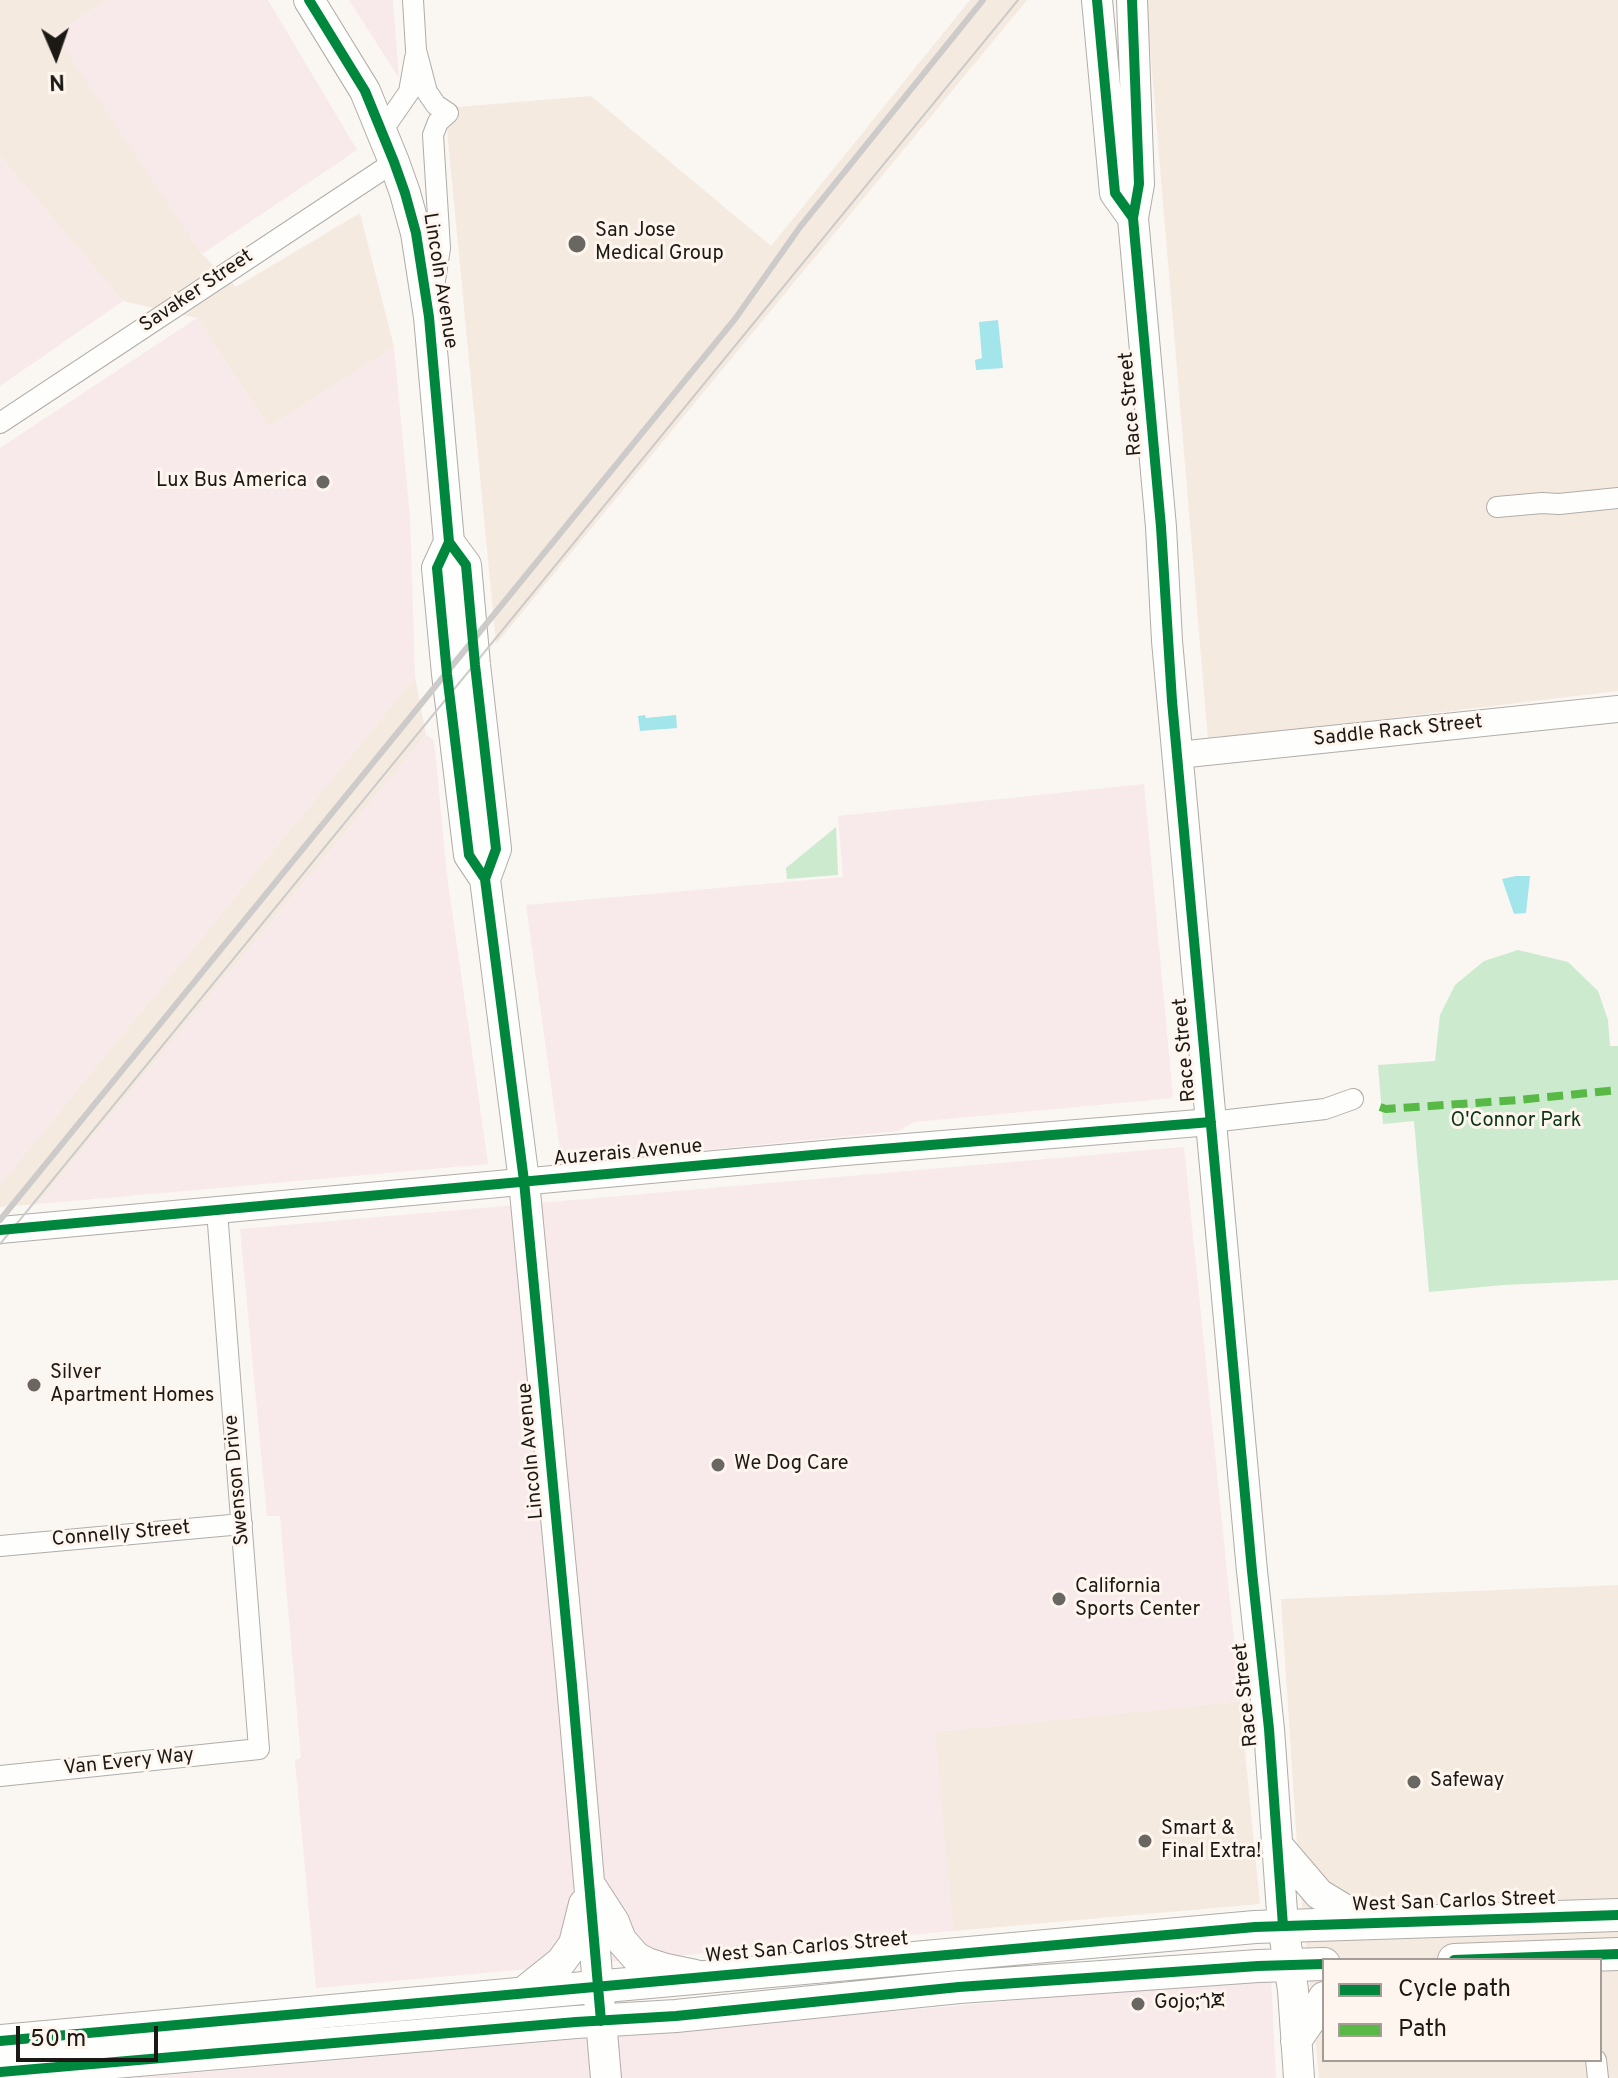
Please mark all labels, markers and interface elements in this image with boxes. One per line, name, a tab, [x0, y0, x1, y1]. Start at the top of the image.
north arrow	[16, 16, 96, 96]
text: N	[48, 67, 65, 94]
street label: Lincoln Avenue	[416, 211, 462, 351]
place label: San Jose Medical Group	[595, 220, 724, 267]
marker: San Jose Medical Group	[566, 233, 588, 255]
street label: Savaker Street	[136, 245, 258, 339]
street label: Race Street	[1115, 351, 1149, 457]
place label: Lux Bus America	[156, 470, 307, 494]
marker: Lux Bus America	[314, 473, 332, 491]
street label: Saddle Rack Street	[1312, 711, 1484, 753]
street label: Race Street	[1169, 997, 1203, 1103]
park label: O'Connor Park	[1451, 1110, 1581, 1134]
street label: Auzerais Avenue	[552, 1136, 704, 1172]
place label: Silver Apartment Homes	[50, 1362, 214, 1409]
marker: Silver Apartment Homes	[25, 1376, 43, 1394]
street label: Lincoln Avenue	[514, 1382, 550, 1520]
street label: Swenson Drive	[220, 1414, 256, 1546]
place label: We Dog Care	[734, 1453, 848, 1477]
marker: We Dog Care	[709, 1456, 727, 1474]
street label: Connelly Street	[51, 1517, 191, 1553]
place label: California Sports Center	[1075, 1576, 1200, 1623]
marker: California Sports Center	[1050, 1590, 1068, 1608]
street label: Race Street	[1230, 1642, 1264, 1748]
street label: Van Every Way	[63, 1744, 195, 1782]
place label: Safeway	[1430, 1770, 1504, 1794]
marker: Safeway	[1405, 1773, 1423, 1791]
place label: Smart & Final Extra!	[1161, 1818, 1261, 1865]
marker: Smart & Final Extra!	[1136, 1832, 1154, 1850]
street label: West San Carlos Street	[1352, 1887, 1556, 1919]
street label: West San Carlos Street	[704, 1928, 910, 1970]
legend	[1322, 1958, 1602, 2062]
text: Cycle path	[1398, 1975, 1511, 2005]
place label: Gojo;ጎጆ	[1154, 1992, 1225, 2016]
marker: Gojo;ጎጆ	[1129, 1995, 1147, 2013]
scale bar	[20, 2010, 162, 2060]
text: Path	[1398, 2015, 1447, 2045]
text: 50 m	[30, 2025, 86, 2055]

